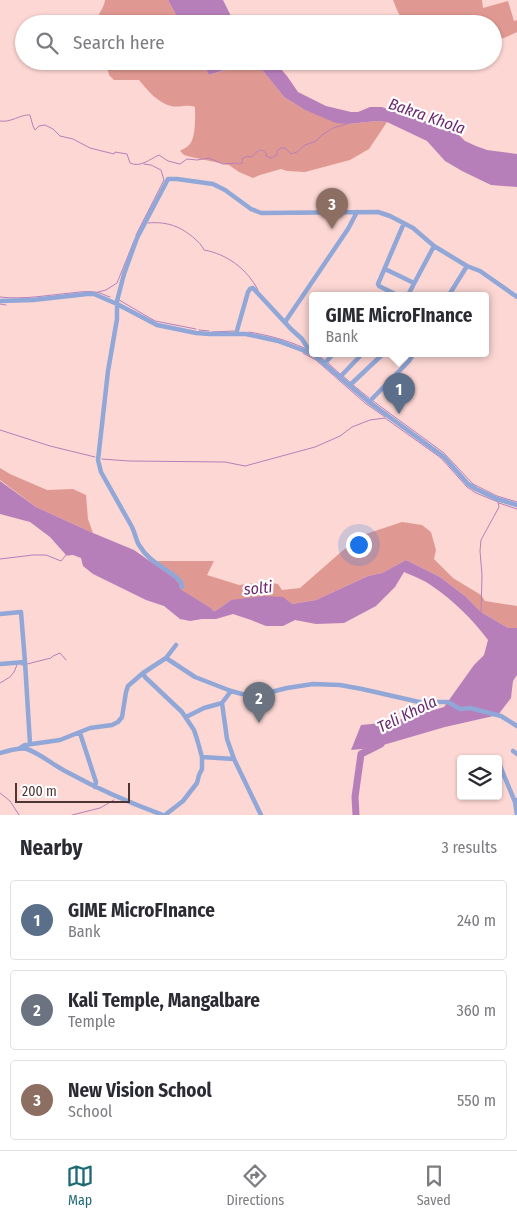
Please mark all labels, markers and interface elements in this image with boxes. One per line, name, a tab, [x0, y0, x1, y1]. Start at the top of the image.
search box	[15, 15, 502, 70]
icon: search	[33, 29, 61, 57]
text: Search here	[73, 31, 165, 54]
water label: Bakra Khola	[386, 94, 468, 138]
pin: 3	[316, 188, 348, 229]
popup	[309, 292, 489, 357]
text: GIME MicroFInance	[326, 304, 472, 327]
text: Bank	[326, 327, 358, 346]
pin: 1	[383, 373, 415, 414]
your location	[346, 532, 372, 558]
water label: solti	[242, 577, 273, 599]
pin: 2	[243, 682, 275, 723]
water label: Teli Khola	[374, 692, 440, 736]
map controls	[457, 755, 502, 800]
button: layers	[457, 755, 502, 800]
scale bar	[15, 780, 130, 803]
text: 200 m	[22, 783, 57, 800]
text: Nearby	[20, 835, 82, 861]
text: 3 results	[441, 838, 497, 857]
text: GIME MicroFInance	[68, 899, 215, 922]
text: 1	[34, 911, 40, 930]
text: 240 m	[457, 911, 496, 930]
text: Bank	[68, 922, 100, 941]
text: Kali Temple, Mangalbare	[68, 989, 260, 1012]
text: 2	[33, 1001, 41, 1020]
text: 360 m	[456, 1001, 496, 1020]
text: Temple	[68, 1012, 115, 1031]
text: New Vision School	[68, 1079, 212, 1102]
text: 3	[33, 1091, 41, 1110]
text: 550 m	[457, 1091, 496, 1110]
text: School	[68, 1102, 112, 1121]
tab: Map	[66, 1162, 94, 1209]
tab: Directions	[226, 1162, 284, 1209]
tab: Saved	[417, 1162, 451, 1209]

